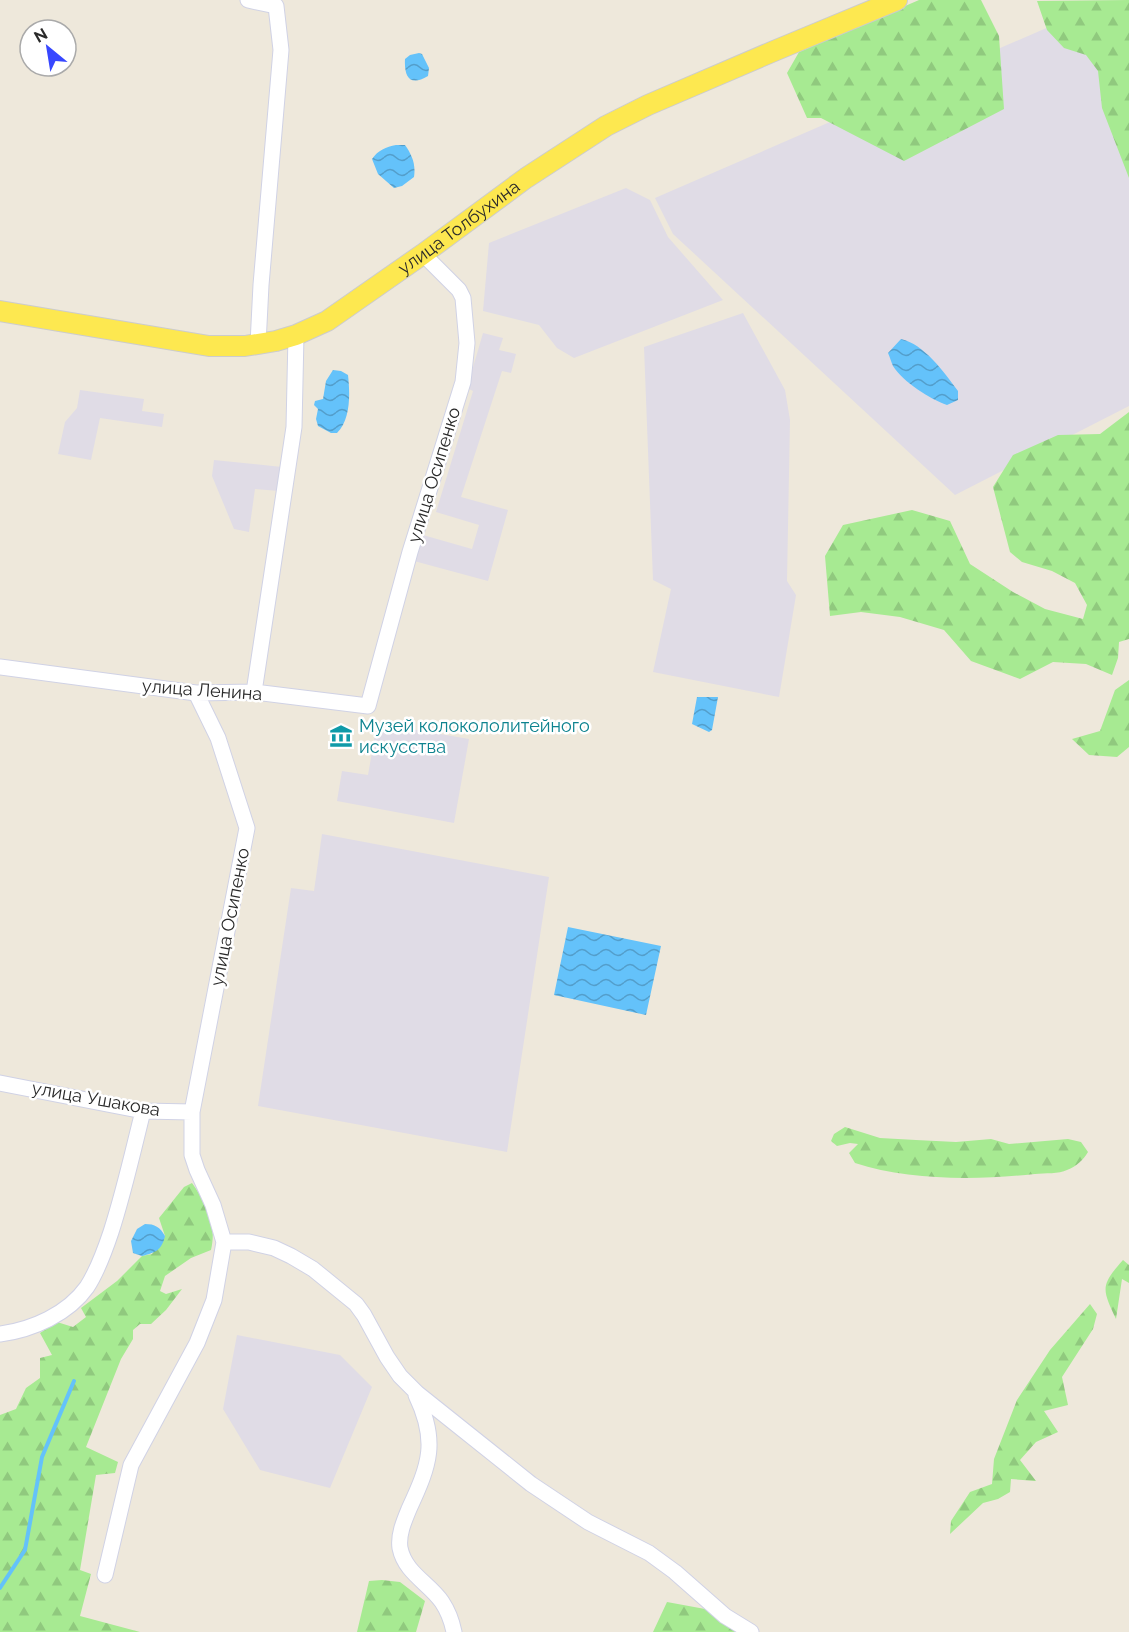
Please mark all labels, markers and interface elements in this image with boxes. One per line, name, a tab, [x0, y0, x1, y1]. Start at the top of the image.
north arrow	[18, 18, 78, 78]
text: N	[31, 24, 51, 47]
street label: улица Толбухина	[394, 175, 523, 278]
street label: улица Осипенко	[403, 404, 464, 545]
street label: улица Ленина	[141, 675, 263, 704]
place label: Музей колокололитейного искусства	[359, 715, 590, 757]
museum icon: Музей колокололитейного искусства	[328, 723, 354, 749]
street label: улица Осипенко	[206, 846, 253, 988]
street label: улица Ушакова	[30, 1077, 162, 1120]

